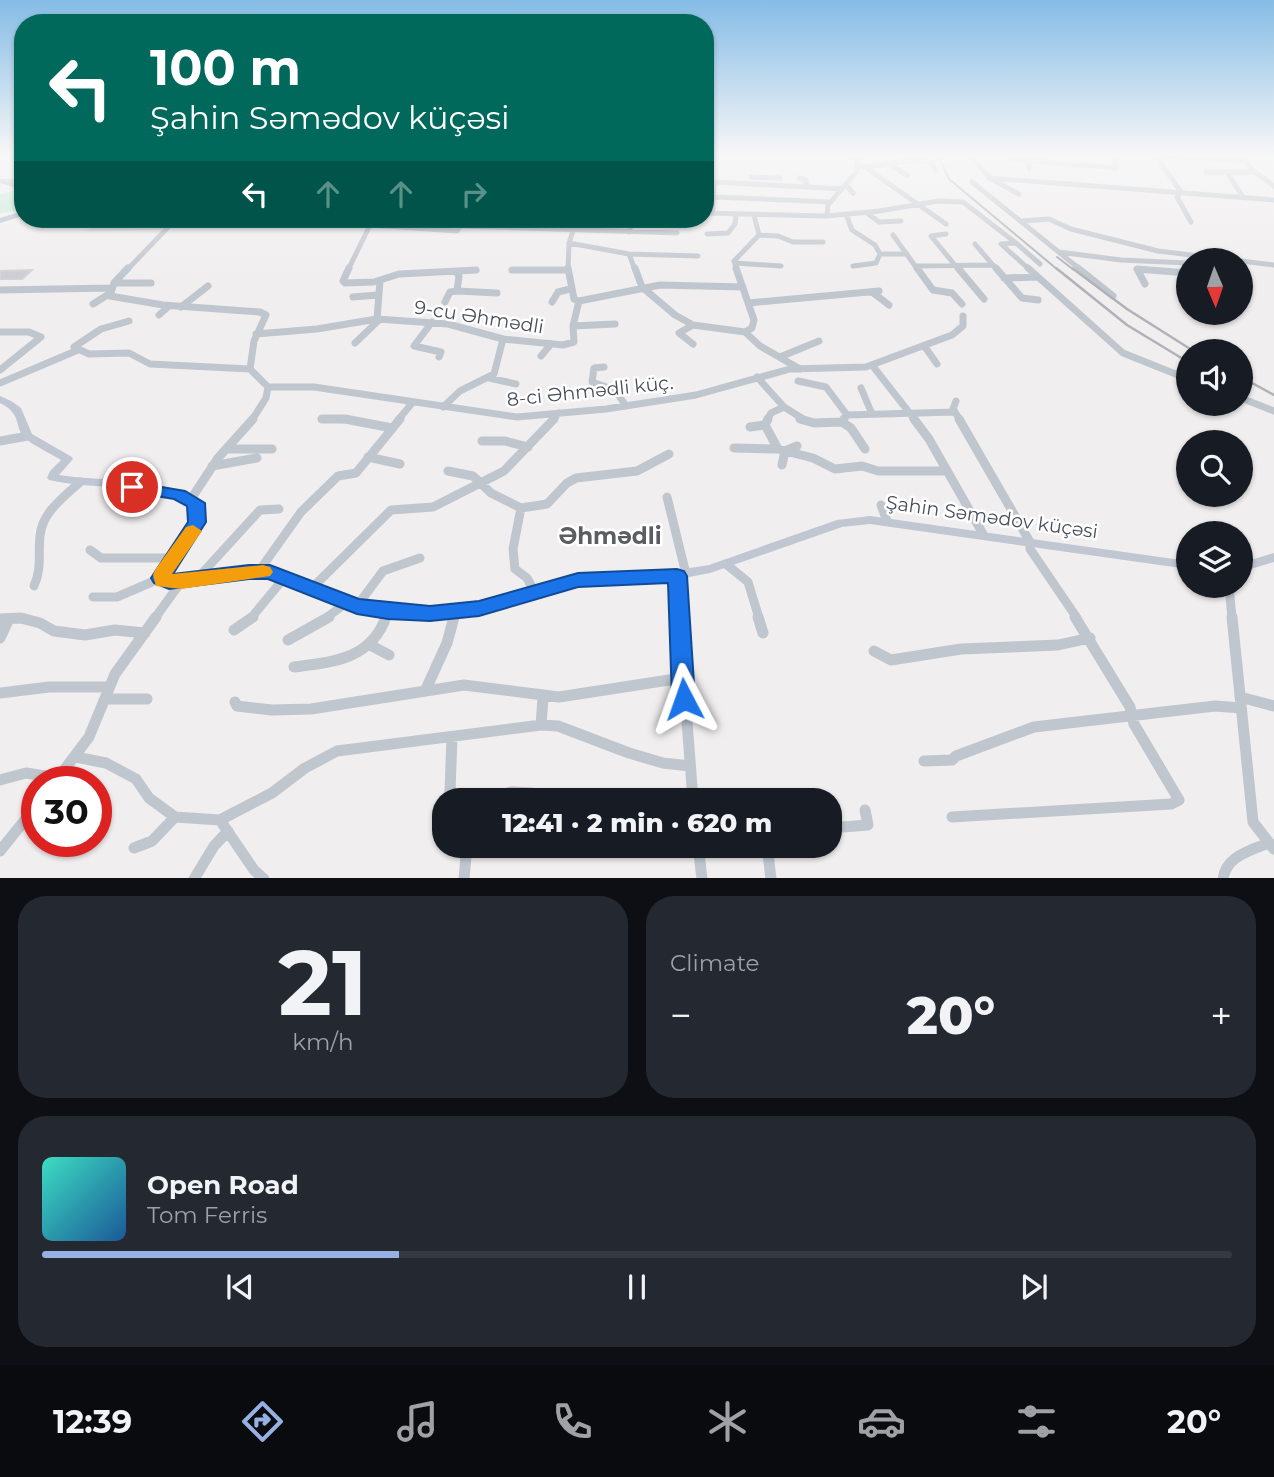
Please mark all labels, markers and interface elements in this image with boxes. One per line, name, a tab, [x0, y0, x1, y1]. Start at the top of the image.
text: 100 m	[150, 38, 301, 97]
icon: left	[35, 42, 126, 133]
text: Şahin Səmədov küçəsi	[150, 98, 510, 137]
icon: left	[236, 175, 274, 213]
icon: ahead	[309, 175, 347, 213]
icon: ahead	[382, 175, 420, 213]
icon: right	[455, 175, 493, 213]
north arrow	[1176, 248, 1253, 326]
map controls	[1176, 248, 1253, 598]
street label: 9-cu Əhmədli	[413, 295, 545, 339]
button: sound	[1176, 339, 1253, 416]
street label: 8-ci Əhmədli küç.	[506, 371, 674, 411]
button: search	[1176, 430, 1253, 507]
pin	[102, 457, 162, 517]
icon: arrive	[113, 468, 151, 506]
street label: Şahin Səmədov küçəsi	[885, 491, 1099, 543]
button: layers	[1176, 521, 1253, 598]
district label: Əhmədli	[558, 522, 662, 550]
position arrow	[647, 662, 721, 736]
speed limit sign: 30	[21, 766, 112, 857]
text: 12:41 · 2 min · 620 m	[502, 807, 772, 839]
text: 21	[278, 927, 368, 1038]
text: Climate	[670, 949, 759, 977]
text: 20°	[907, 984, 995, 1047]
text: −	[670, 992, 692, 1039]
text: +	[1210, 992, 1232, 1039]
text: km/h	[292, 1028, 354, 1056]
text: Open Road	[147, 1169, 299, 1201]
text: Tom Ferris	[147, 1201, 267, 1229]
icon: previous	[221, 1268, 259, 1306]
icon: pause	[618, 1268, 656, 1306]
icon: next	[1015, 1268, 1053, 1306]
icon: directions	[238, 1397, 287, 1446]
icon: music	[393, 1397, 442, 1446]
icon: phone	[548, 1397, 597, 1446]
icon: climate	[703, 1397, 752, 1446]
icon: car	[857, 1397, 906, 1446]
icon: filters	[1012, 1397, 1061, 1446]
text: 12:39	[53, 1402, 132, 1441]
text: 20°	[1167, 1402, 1221, 1441]

